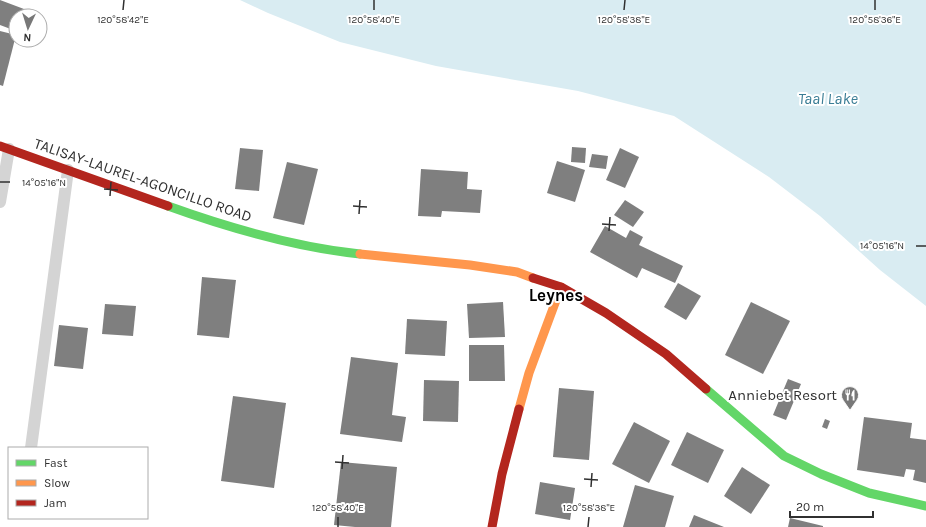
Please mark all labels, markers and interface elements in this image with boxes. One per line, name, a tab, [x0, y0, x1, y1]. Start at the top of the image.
north arrow	[8, 8, 48, 48]
text: 120°58'42"E	[97, 14, 149, 26]
text: 120°58'40"E	[348, 14, 400, 26]
text: 120°58'38"E	[598, 14, 650, 26]
text: 120°58'36"E	[849, 14, 901, 26]
text: N	[23, 31, 32, 44]
water label: Taal Lake	[798, 89, 859, 108]
street label: TALISAY-LAUREL-AGONCILLO ROAD	[32, 134, 254, 226]
text: 14°05'16"N	[22, 177, 66, 189]
text: 14°05'16"N	[860, 240, 904, 252]
district label: Leynes	[529, 285, 583, 305]
restaurant icon: Anniebet Resort	[840, 385, 860, 410]
place label: Anniebet Resort	[728, 386, 837, 404]
legend	[8, 447, 148, 519]
text: Fast	[44, 456, 68, 470]
text: Slow	[44, 476, 70, 490]
scale bar	[790, 493, 873, 519]
text: Jam	[44, 496, 67, 510]
text: 20 m	[796, 500, 824, 514]
text: 120°58'40"E	[312, 502, 364, 514]
text: 120°58'38"E	[563, 502, 615, 514]

